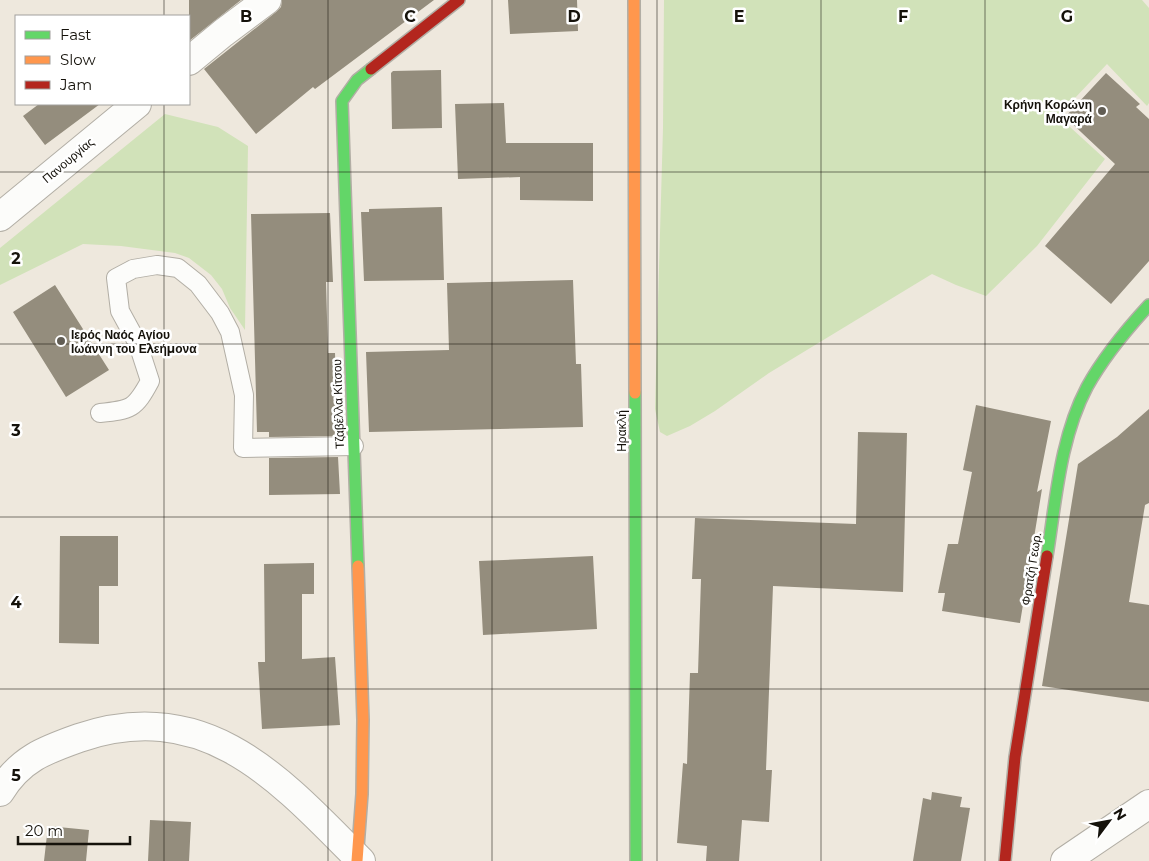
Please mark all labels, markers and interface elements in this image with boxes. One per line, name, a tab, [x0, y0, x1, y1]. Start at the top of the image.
text: B	[240, 7, 252, 26]
text: C	[404, 7, 416, 26]
text: D	[567, 7, 581, 26]
text: E	[734, 7, 744, 26]
text: F	[898, 7, 908, 26]
text: G	[1061, 7, 1073, 26]
legend	[15, 15, 190, 105]
text: Fast	[60, 25, 91, 44]
text: Slow	[60, 50, 96, 69]
text: Jam	[59, 75, 92, 94]
place label: Κρήνη Κορώνη Μαγαρά	[1004, 97, 1093, 126]
marker: Κρήνη Κορώνη Μαγαρά	[1096, 105, 1108, 117]
street label: Πανουργίας	[39, 134, 97, 186]
text: 2	[11, 249, 21, 268]
place label: Ιερός Ναός Αγίου Ιωάννη του Ελεήμονα	[71, 327, 197, 356]
marker: Ιερός Ναός Αγίου Ιωάννη του Ελεήμονα	[55, 335, 67, 347]
street label: Τζαβέλλα Κίτσου	[329, 359, 347, 449]
street label: Ηρακλή	[614, 410, 629, 452]
text: 3	[10, 421, 21, 440]
street label: Φρατζή Γεωρ.	[1018, 532, 1044, 606]
text: 4	[10, 593, 22, 612]
text: 5	[11, 766, 21, 785]
north arrow	[1084, 796, 1134, 846]
text: N	[1109, 805, 1131, 824]
scale bar	[18, 814, 130, 846]
text: 20 m	[25, 821, 63, 840]

